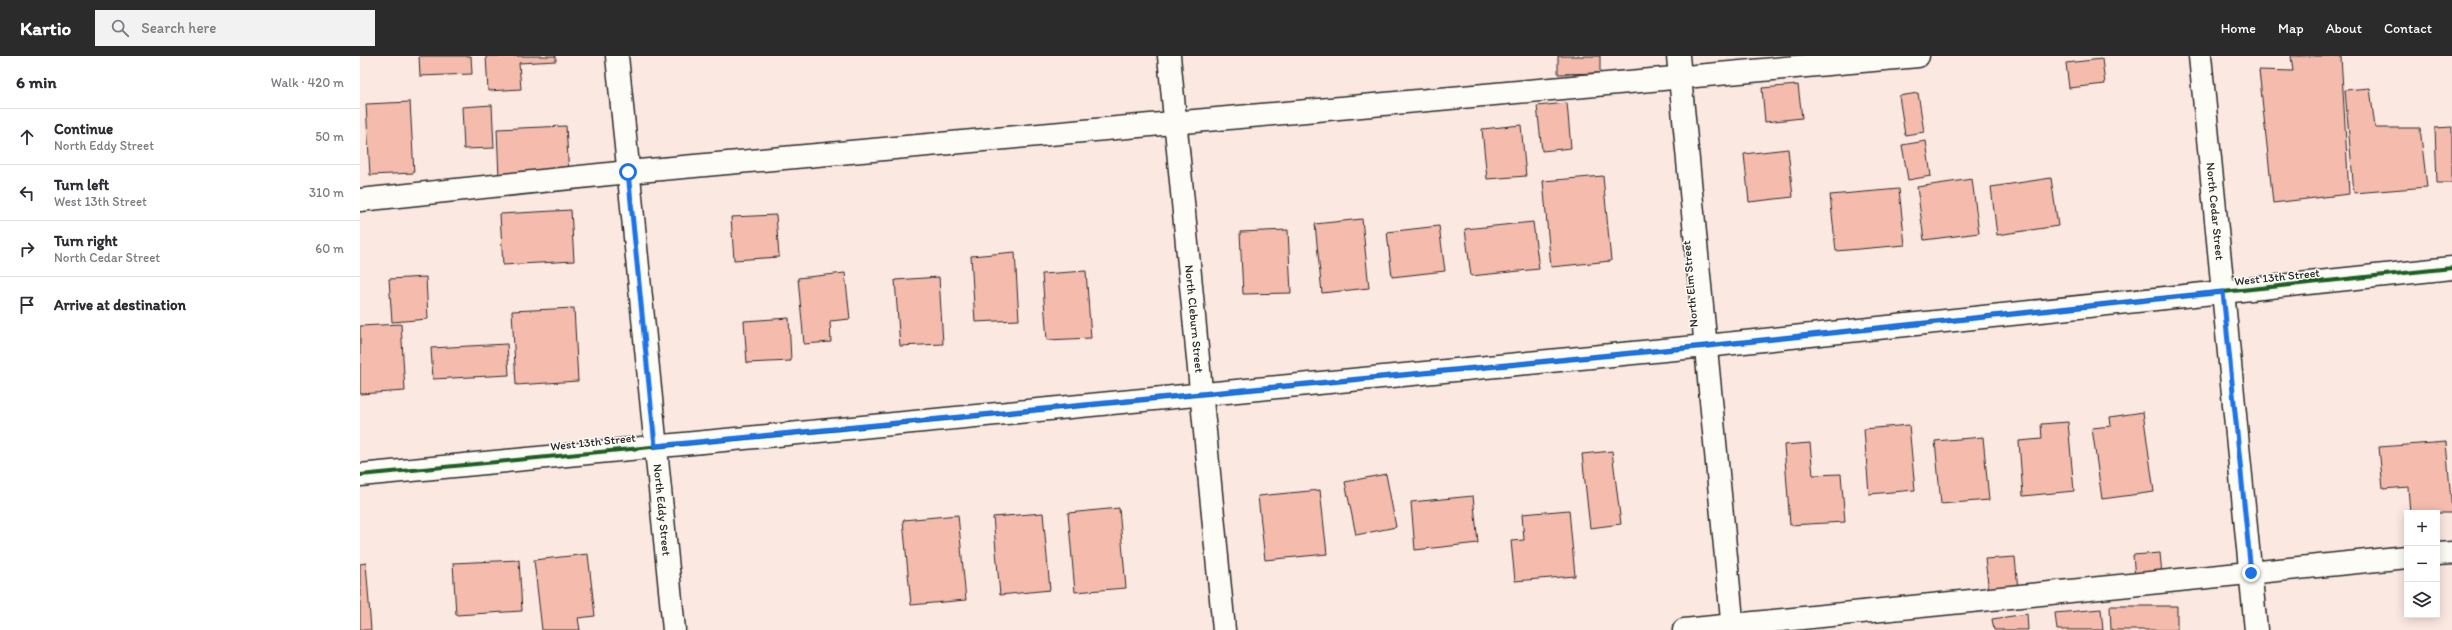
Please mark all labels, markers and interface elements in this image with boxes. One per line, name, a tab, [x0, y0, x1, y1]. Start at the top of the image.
search box	[95, 10, 375, 46]
text: Kartio	[20, 17, 71, 40]
icon: search	[109, 17, 131, 39]
text: Search here	[141, 19, 216, 37]
text: Home	[2221, 20, 2256, 37]
text: Map	[2278, 20, 2304, 37]
text: About	[2326, 20, 2362, 37]
text: Contact	[2384, 20, 2432, 37]
text: 6 min	[16, 72, 57, 92]
text: Walk · 420 m	[271, 75, 344, 90]
text: Continue	[54, 120, 113, 138]
icon: ahead	[16, 126, 38, 148]
text: 50 m	[315, 129, 344, 144]
text: North Eddy Street	[54, 138, 154, 153]
street label: North Cedar Street	[2203, 162, 2227, 261]
route start	[619, 163, 637, 181]
text: Turn left	[54, 176, 109, 194]
icon: left	[16, 182, 38, 204]
text: 310 m	[309, 185, 344, 200]
text: West 13th Street	[54, 194, 147, 209]
text: Turn right	[54, 232, 118, 250]
icon: right	[16, 238, 38, 260]
street label: North Elm Street	[1679, 240, 1701, 328]
text: 60 m	[315, 241, 344, 256]
text: North Cedar Street	[54, 250, 160, 265]
street label: North Cleburn Street	[1182, 264, 1206, 374]
street label: West 13th Street	[2234, 266, 2321, 288]
icon: arrive	[16, 294, 38, 316]
text: Arrive at destination	[54, 296, 186, 314]
street label: West 13th Street	[550, 431, 637, 453]
street label: North Eddy Street	[651, 463, 674, 557]
map controls	[2404, 510, 2440, 618]
button: +	[2404, 510, 2440, 546]
button: −	[2404, 546, 2440, 582]
route end	[2242, 564, 2260, 582]
button: layers	[2404, 582, 2440, 618]

